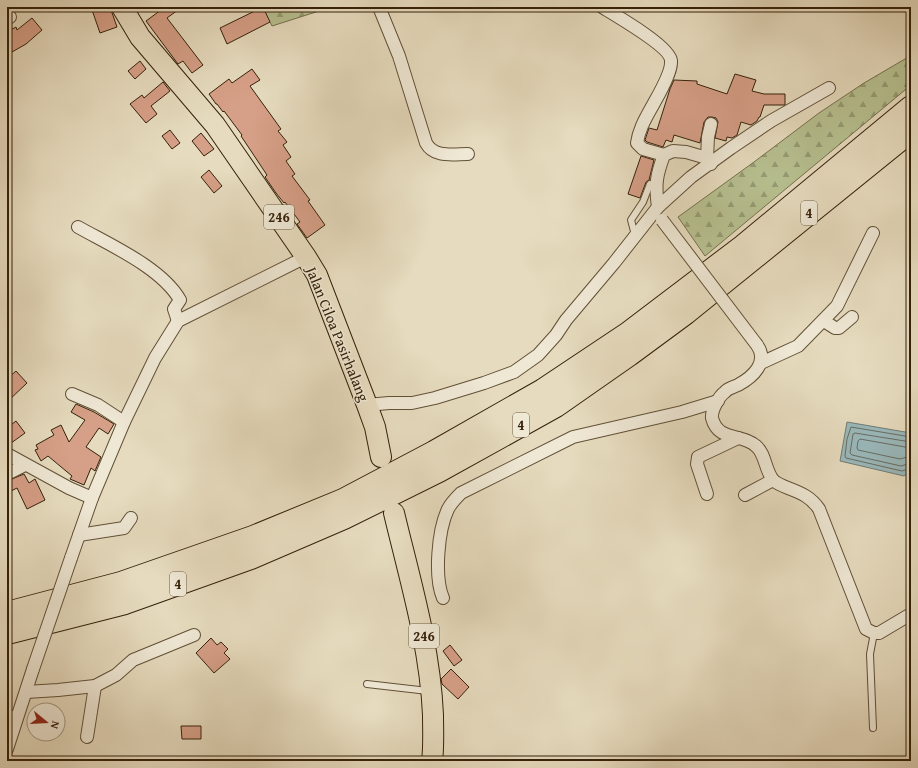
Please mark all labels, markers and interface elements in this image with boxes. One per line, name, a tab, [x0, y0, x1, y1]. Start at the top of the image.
road number: 4	[801, 201, 817, 225]
road number: 246	[264, 205, 294, 229]
street label: Jalan Ciloa Pasirhalang	[301, 262, 375, 405]
road number: 4	[513, 413, 529, 437]
road number: 4	[170, 572, 186, 596]
road number: 246	[409, 624, 439, 648]
north arrow	[26, 702, 66, 742]
text: N	[47, 719, 64, 732]

